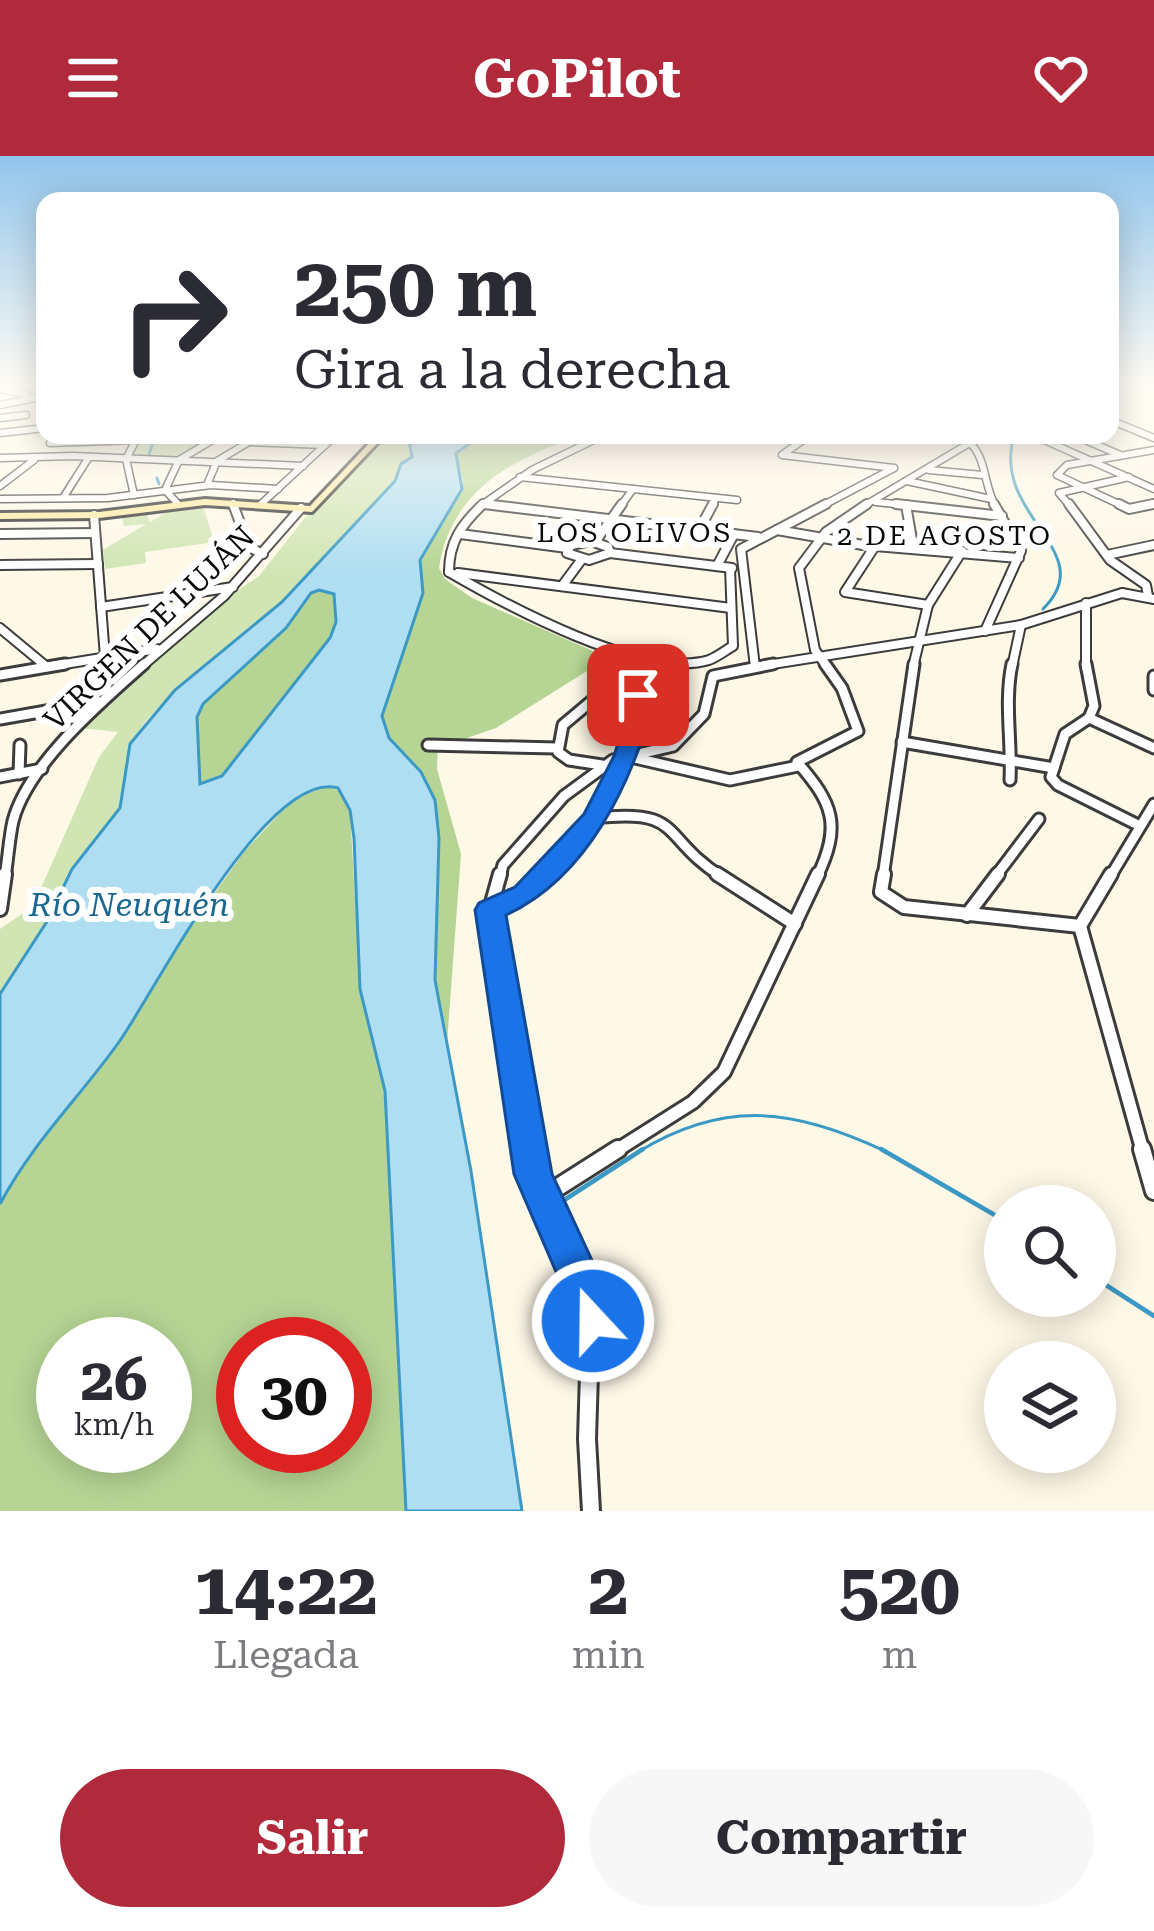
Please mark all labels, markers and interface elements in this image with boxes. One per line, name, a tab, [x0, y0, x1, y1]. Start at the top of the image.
icon: menu	[60, 45, 126, 111]
icon: heart	[1028, 45, 1094, 111]
text: GoPilot	[473, 47, 681, 110]
text: 250 m	[294, 238, 537, 336]
icon: right	[96, 240, 252, 396]
text: Gira a la derecha	[294, 338, 730, 401]
district label: LOS OLIVOS	[537, 517, 733, 549]
street label: VIRGEN DE LUJÁN	[36, 518, 261, 737]
district label: 2 DE AGOSTO	[837, 520, 1053, 552]
pin	[587, 644, 689, 746]
icon: arrive	[605, 662, 671, 728]
water label: Río Neuquén	[28, 885, 229, 924]
map controls	[984, 1185, 1116, 1473]
button: search	[984, 1185, 1116, 1317]
position arrow	[530, 1258, 656, 1384]
speed limit sign: 30	[216, 1317, 372, 1473]
button: layers	[984, 1341, 1116, 1473]
text: 26	[80, 1344, 148, 1415]
text: km/h	[74, 1407, 154, 1442]
text: 14:22	[194, 1547, 378, 1632]
text: 2	[588, 1547, 629, 1632]
text: 520	[839, 1547, 960, 1632]
text: Llegada	[213, 1632, 359, 1678]
text: min	[572, 1632, 645, 1678]
text: m	[882, 1632, 917, 1678]
button: Salir	[60, 1769, 565, 1907]
button: Compartir	[589, 1769, 1094, 1907]

